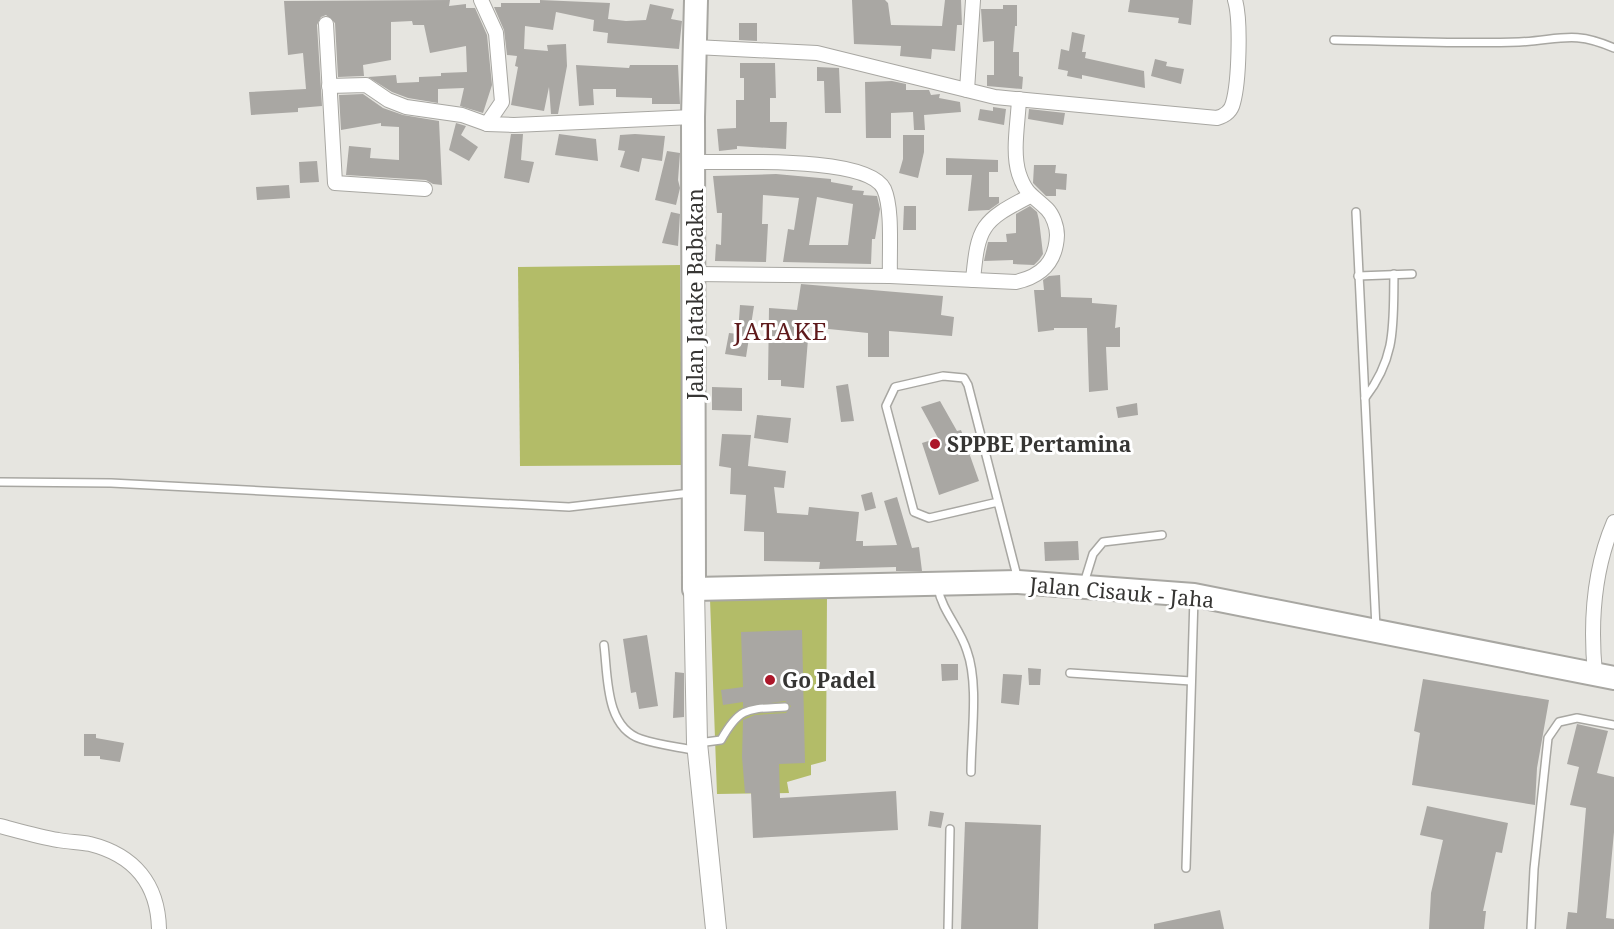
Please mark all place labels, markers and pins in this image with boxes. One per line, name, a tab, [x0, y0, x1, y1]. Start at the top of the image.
place label: SPPBE Pertamina	[947, 430, 1131, 458]
marker: SPPBE Pertamina	[928, 437, 942, 451]
place label: Go Padel	[782, 666, 876, 694]
marker: Go Padel	[763, 673, 777, 687]

